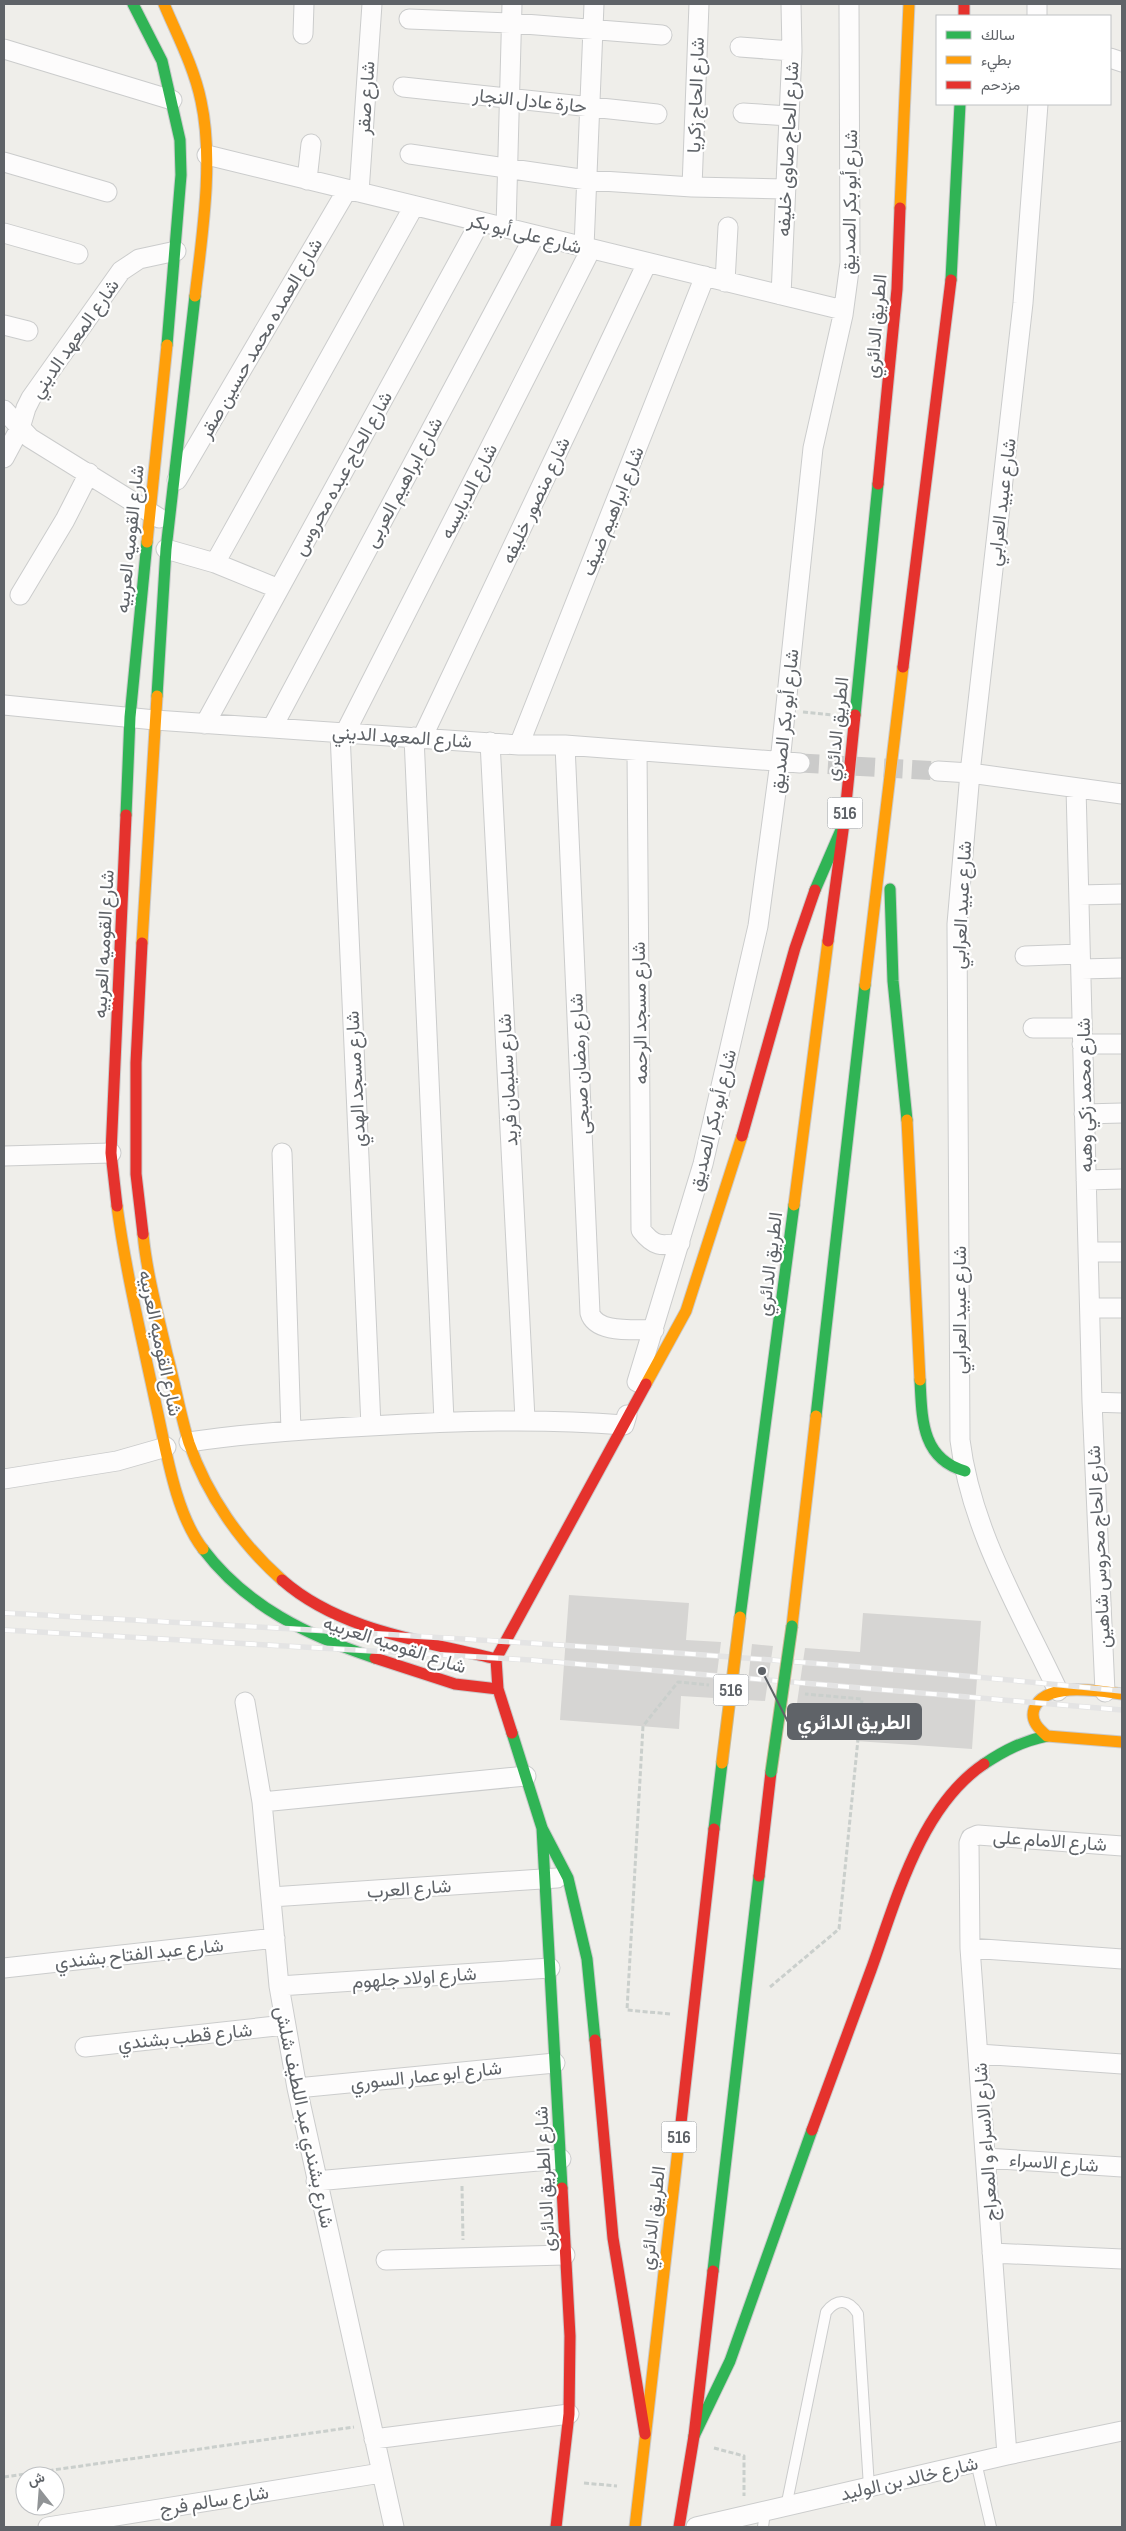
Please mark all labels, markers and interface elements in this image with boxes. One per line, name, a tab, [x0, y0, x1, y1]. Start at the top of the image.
legend	[936, 15, 1111, 105]
text: سالك	[981, 26, 1015, 45]
street label: شارع الحاج زكريا	[683, 37, 710, 154]
text: بطيء	[981, 51, 1011, 73]
street label: شارع صقر	[352, 60, 381, 137]
street label: شارع الحاج صاوى خليفه	[772, 61, 805, 237]
text: مزدحم	[981, 76, 1020, 95]
street label: حارة عادل النجار	[471, 84, 588, 119]
street label: شارع أبو بكر الصديق	[838, 129, 863, 275]
street label: شارع على أبو بكر	[464, 209, 584, 260]
street label: شارع العمده محمد حسين صقر	[194, 234, 328, 444]
street label: الطريق الدائري	[860, 273, 895, 379]
street label: شارع المعهد الديني	[26, 275, 127, 405]
street label: شارع الحاج عبده محروس	[289, 388, 398, 560]
street label: شارع ابراهيم العربى	[360, 414, 448, 552]
street label: شارع منصور خليفه	[497, 434, 576, 568]
street label: شارع عبيد العرابي	[983, 437, 1025, 568]
street label: شارع الدبايسه	[436, 440, 503, 543]
street label: شارع ابراهيم ضيف	[577, 444, 650, 580]
street label: شارع القوميه العربيه	[111, 464, 150, 614]
street label: شارع أبو بكر الصديق	[766, 648, 805, 795]
street label: الطريق الدائري	[821, 676, 857, 783]
street label: شارع المعهد الديني	[331, 721, 473, 757]
road number: 516	[828, 798, 862, 828]
street label: شارع عبيد العرابي	[948, 840, 980, 970]
street label: شارع القوميه العربيه	[89, 869, 120, 1019]
street label: شارع مسجد الرحمه	[628, 941, 653, 1085]
street label: شارع رمضان صبحى	[565, 993, 596, 1135]
street label: شارع مسجد الهدي	[341, 1010, 375, 1148]
street label: شارع سليمان فريد	[494, 1013, 523, 1147]
street label: شارع محمد زكي وهبه	[1073, 1017, 1101, 1173]
street label: شارع أبو بكر الصديق	[685, 1047, 742, 1194]
street label: الطريق الدائري	[753, 1211, 791, 1318]
street label: شارع عبيد العرابي	[949, 1246, 975, 1374]
street label: شارع القوميه العربيه	[133, 1268, 186, 1419]
street label: شارع الحاج محروس شاهين	[1083, 1445, 1116, 1649]
street label: شارع القوميه العربيه	[320, 1611, 469, 1679]
road number: 516	[714, 1674, 748, 1706]
callout: الطريق الدائري	[788, 1704, 921, 1739]
text: الطريق الدائري	[797, 1711, 911, 1739]
street label: شارع الامام على	[992, 1826, 1108, 1857]
street label: شارع العرب	[366, 1875, 452, 1904]
street label: شارع عبد الفتاح بشندي	[54, 1934, 225, 1978]
street label: شارع اولاد جلهوم	[351, 1963, 477, 1994]
street label: شارع بشندي عبد اللطيف شلش	[266, 2004, 338, 2231]
street label: شارع قطب بشندي	[117, 2019, 254, 2059]
street label: شارع ابو عمار السوري	[349, 2057, 503, 2099]
street label: شارع الاسراء و المعراج	[969, 2062, 1004, 2222]
street label: شارع الطريق الدائرى	[530, 2105, 561, 2252]
road number: 516	[662, 2122, 696, 2152]
street label: شارع الاسراء	[1008, 2149, 1099, 2178]
street label: الطريق الدائري	[636, 2165, 674, 2272]
street label: شارع خالد بن الوليد	[838, 2452, 980, 2506]
north arrow	[15, 2466, 65, 2516]
text: ش	[26, 2468, 47, 2490]
street label: شارع سالم فرج	[158, 2481, 271, 2521]

